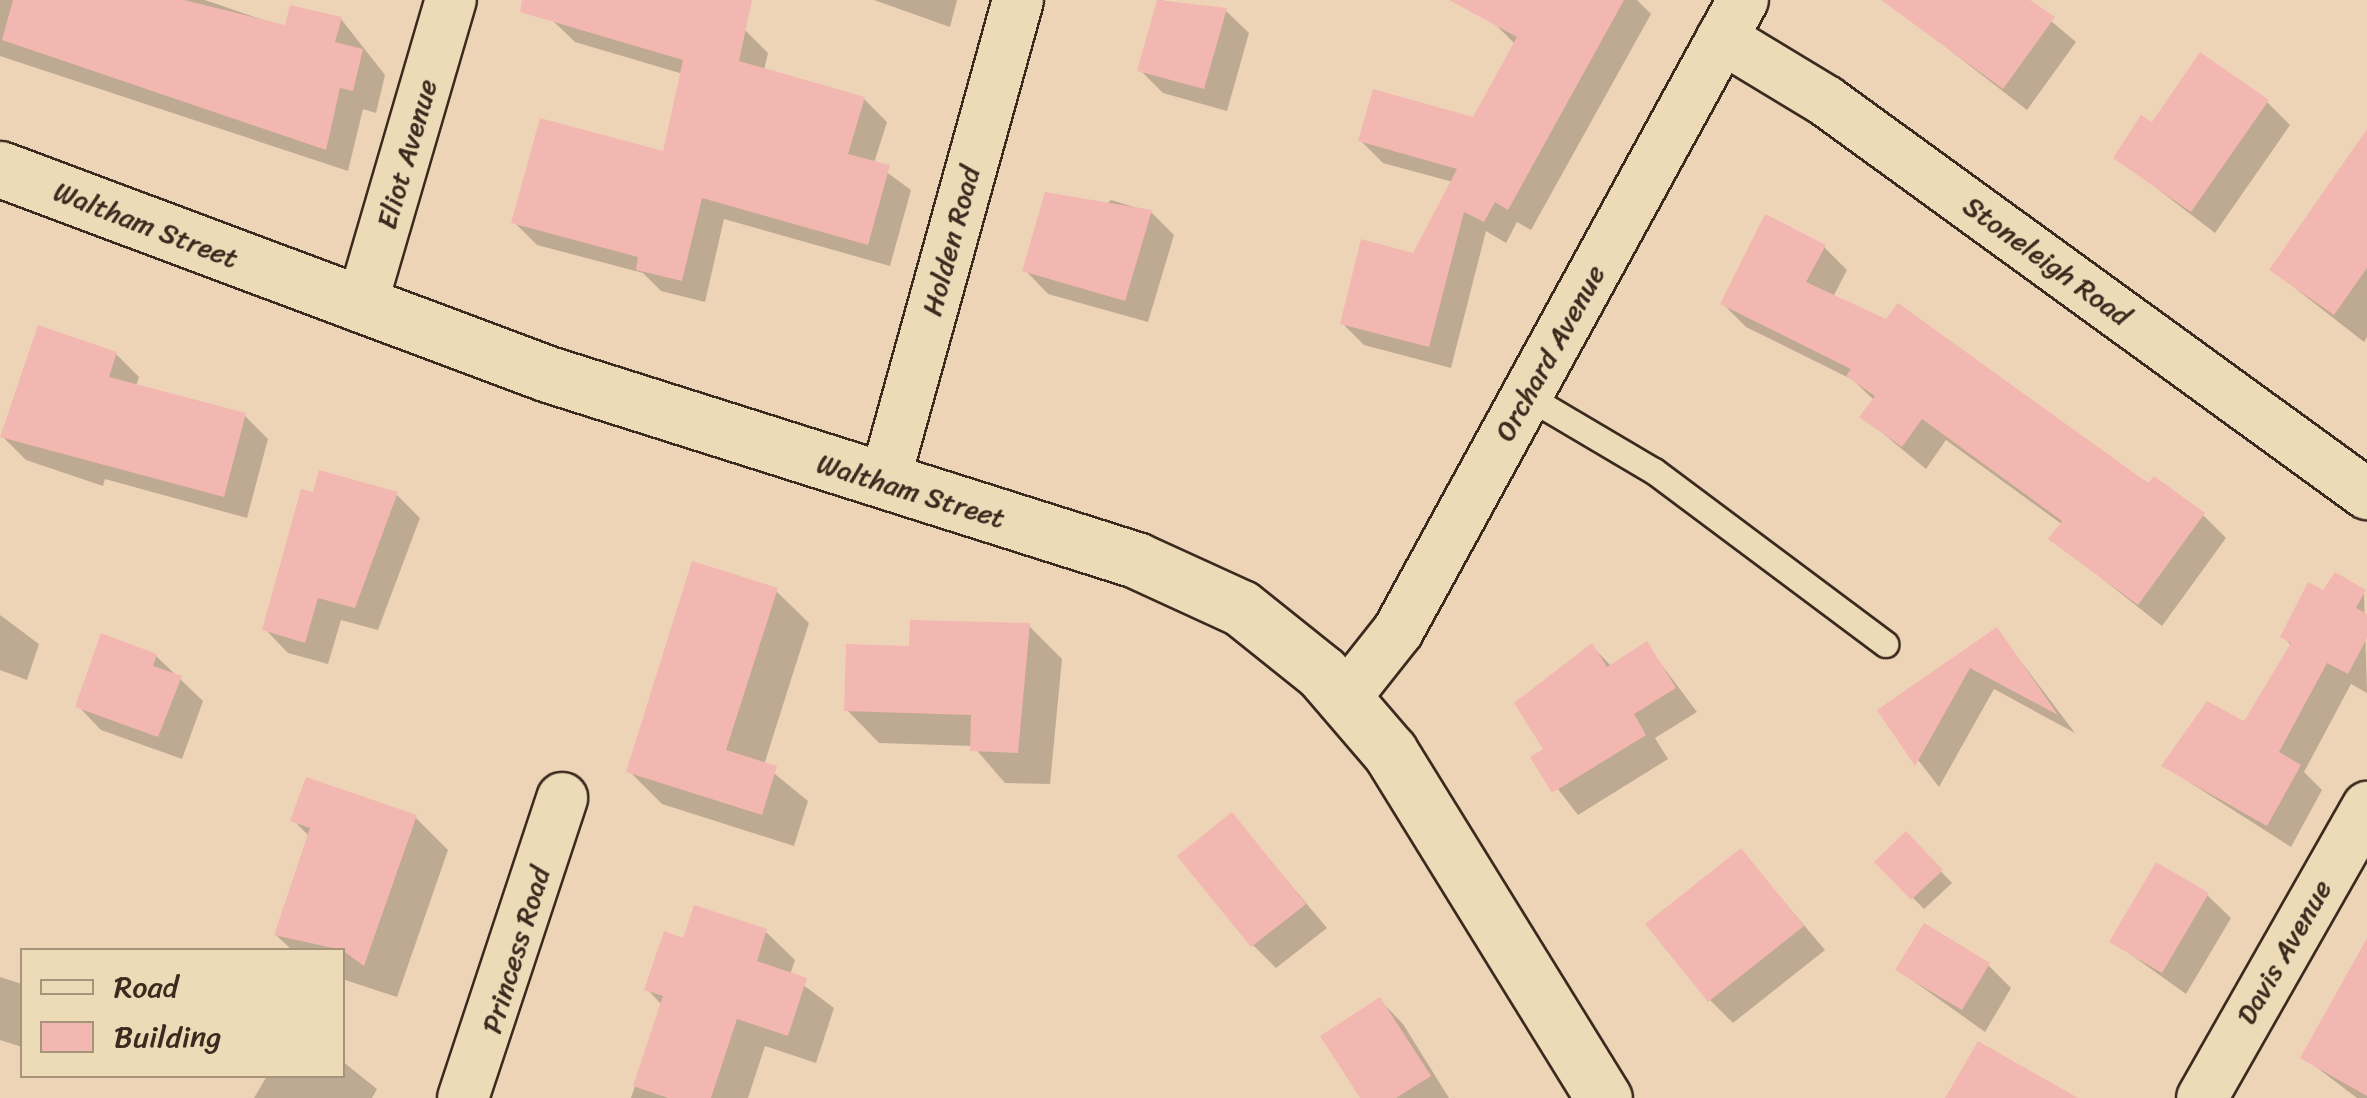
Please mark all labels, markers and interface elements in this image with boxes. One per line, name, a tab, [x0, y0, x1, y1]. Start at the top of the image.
street label: Eliot Avenue	[370, 75, 444, 233]
street label: Holden Road	[915, 162, 987, 320]
street label: Waltham Street	[49, 174, 243, 276]
street label: Stoneleigh Road	[1957, 189, 2137, 333]
street label: Orchard Avenue	[1488, 259, 1612, 447]
street label: Waltham Street	[813, 446, 1009, 536]
street label: Princess Road	[475, 862, 557, 1038]
street label: Davis Avenue	[2229, 874, 2339, 1030]
legend	[20, 948, 345, 1078]
text: Road	[114, 960, 178, 1014]
text: Building	[114, 1010, 221, 1064]

